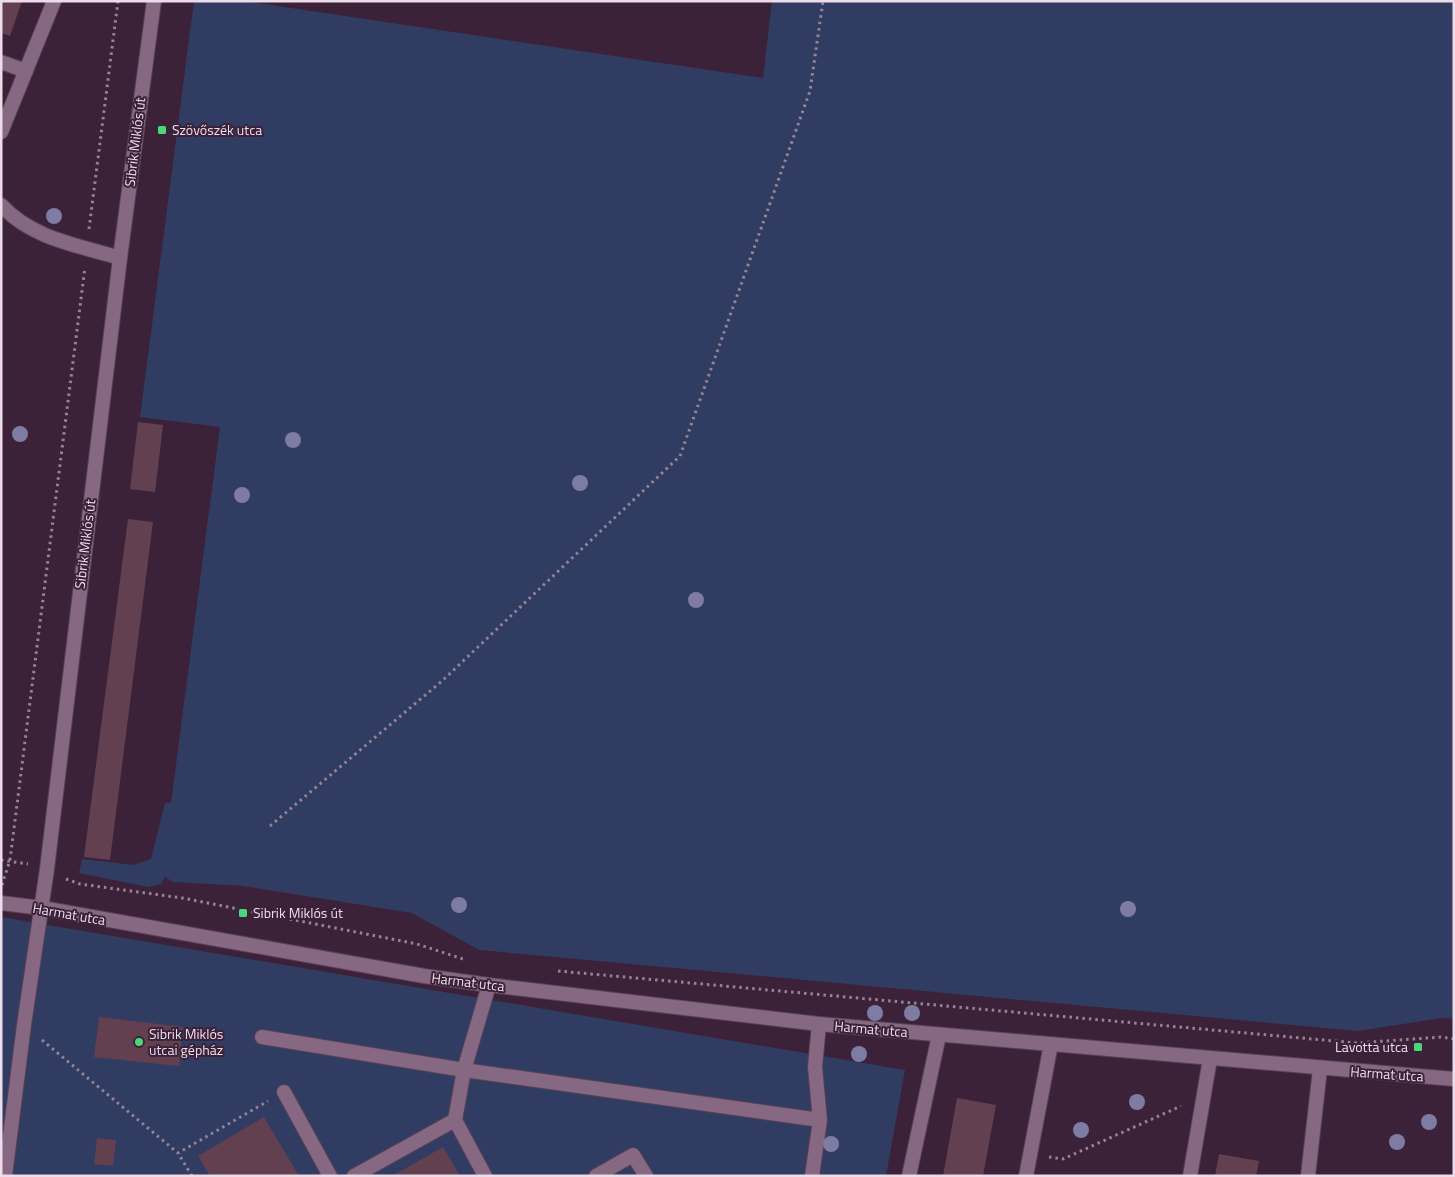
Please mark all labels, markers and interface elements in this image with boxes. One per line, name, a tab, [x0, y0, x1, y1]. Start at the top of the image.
street label: Sibrik Miklós út	[119, 96, 150, 188]
place label: Szövőszék utca	[172, 119, 262, 140]
marker: Szövőszék utca	[156, 124, 168, 136]
street label: Sibrik Miklós út	[69, 498, 100, 590]
street label: Harmat utca	[31, 897, 107, 930]
place label: Sibrik Miklós út	[253, 902, 343, 923]
marker: Sibrik Miklós út	[237, 907, 249, 919]
street label: Harmat utca	[430, 967, 506, 996]
street label: Harmat utca	[834, 1015, 909, 1042]
place label: Sibrik Miklós utcai gépház	[149, 1023, 223, 1060]
marker: Sibrik Miklós utcai gépház	[133, 1036, 145, 1048]
place label: Lavotta utca	[1335, 1036, 1408, 1057]
marker: Lavotta utca	[1412, 1041, 1424, 1053]
street label: Harmat utca	[1350, 1060, 1424, 1087]

